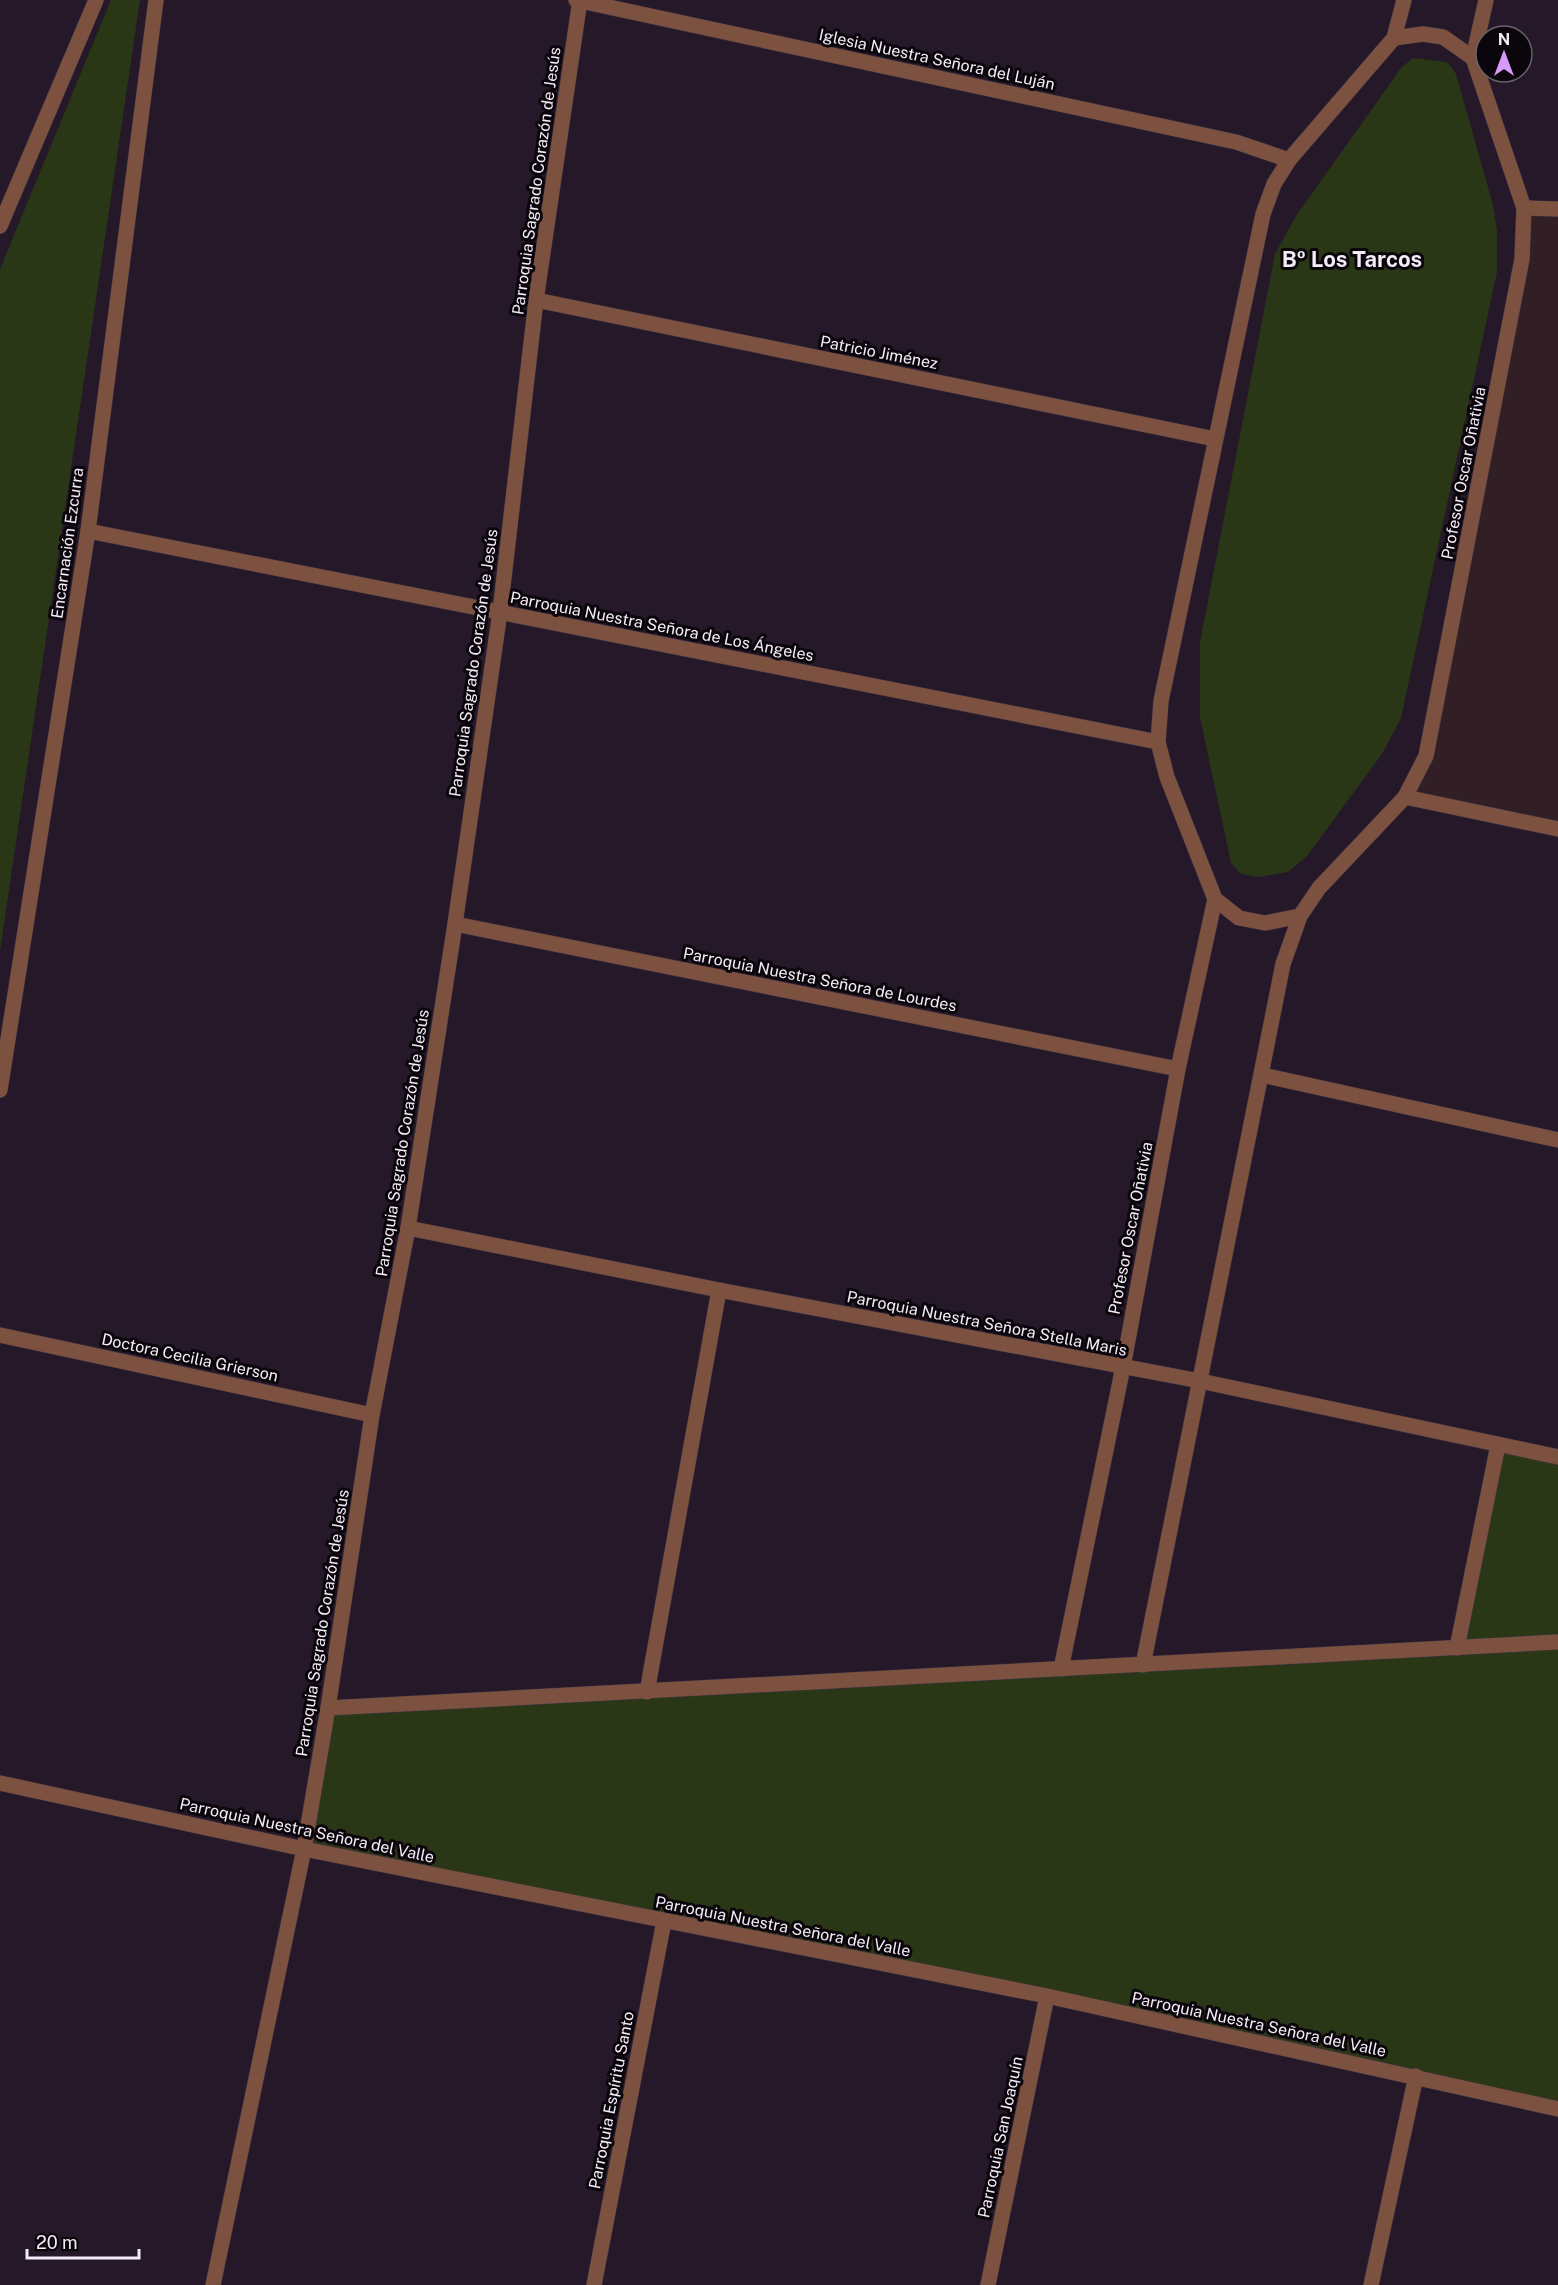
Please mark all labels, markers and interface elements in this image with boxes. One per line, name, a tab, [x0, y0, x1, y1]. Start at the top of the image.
north arrow	[1474, 24, 1534, 84]
street label: Iglesia Nuestra Señora del Luján	[817, 25, 1057, 94]
text: N	[1498, 30, 1510, 49]
street label: Parroquia Sagrado Corazón de Jesús	[508, 46, 565, 316]
district label: Bº Los Tarcos	[1282, 246, 1422, 272]
street label: Patricio Jiménez	[819, 332, 940, 373]
street label: Profesor Oscar Oñativia	[1437, 385, 1490, 561]
street label: Encarnación Ezcurra	[47, 466, 87, 620]
street label: Parroquia Sagrado Corazón de Jesús	[445, 528, 502, 798]
street label: Parroquia Nuestra Señora de Los Ángeles	[509, 587, 815, 665]
street label: Parroquia Nuestra Señora de Lourdes	[682, 944, 958, 1015]
street label: Parroquia Sagrado Corazón de Jesús	[372, 1008, 433, 1278]
street label: Profesor Oscar Oñativia	[1104, 1140, 1157, 1316]
street label: Parroquia Nuestra Señora Stella Maris	[845, 1287, 1128, 1360]
street label: Doctora Cecilia Grierson	[100, 1329, 280, 1385]
street label: Parroquia Sagrado Corazón de Jesús	[292, 1488, 353, 1758]
street label: Parroquia Nuestra Señora del Valle	[178, 1794, 436, 1867]
street label: Parroquia Nuestra Señora del Valle	[654, 1892, 912, 1961]
street label: Parroquia Nuestra Señora del Valle	[1130, 1988, 1388, 2061]
street label: Parroquia Espíritu Santo	[585, 2010, 638, 2190]
street label: Parroquia San Joaquín	[974, 2055, 1027, 2220]
scale bar	[27, 2222, 140, 2260]
text: 20 m	[36, 2232, 78, 2253]

